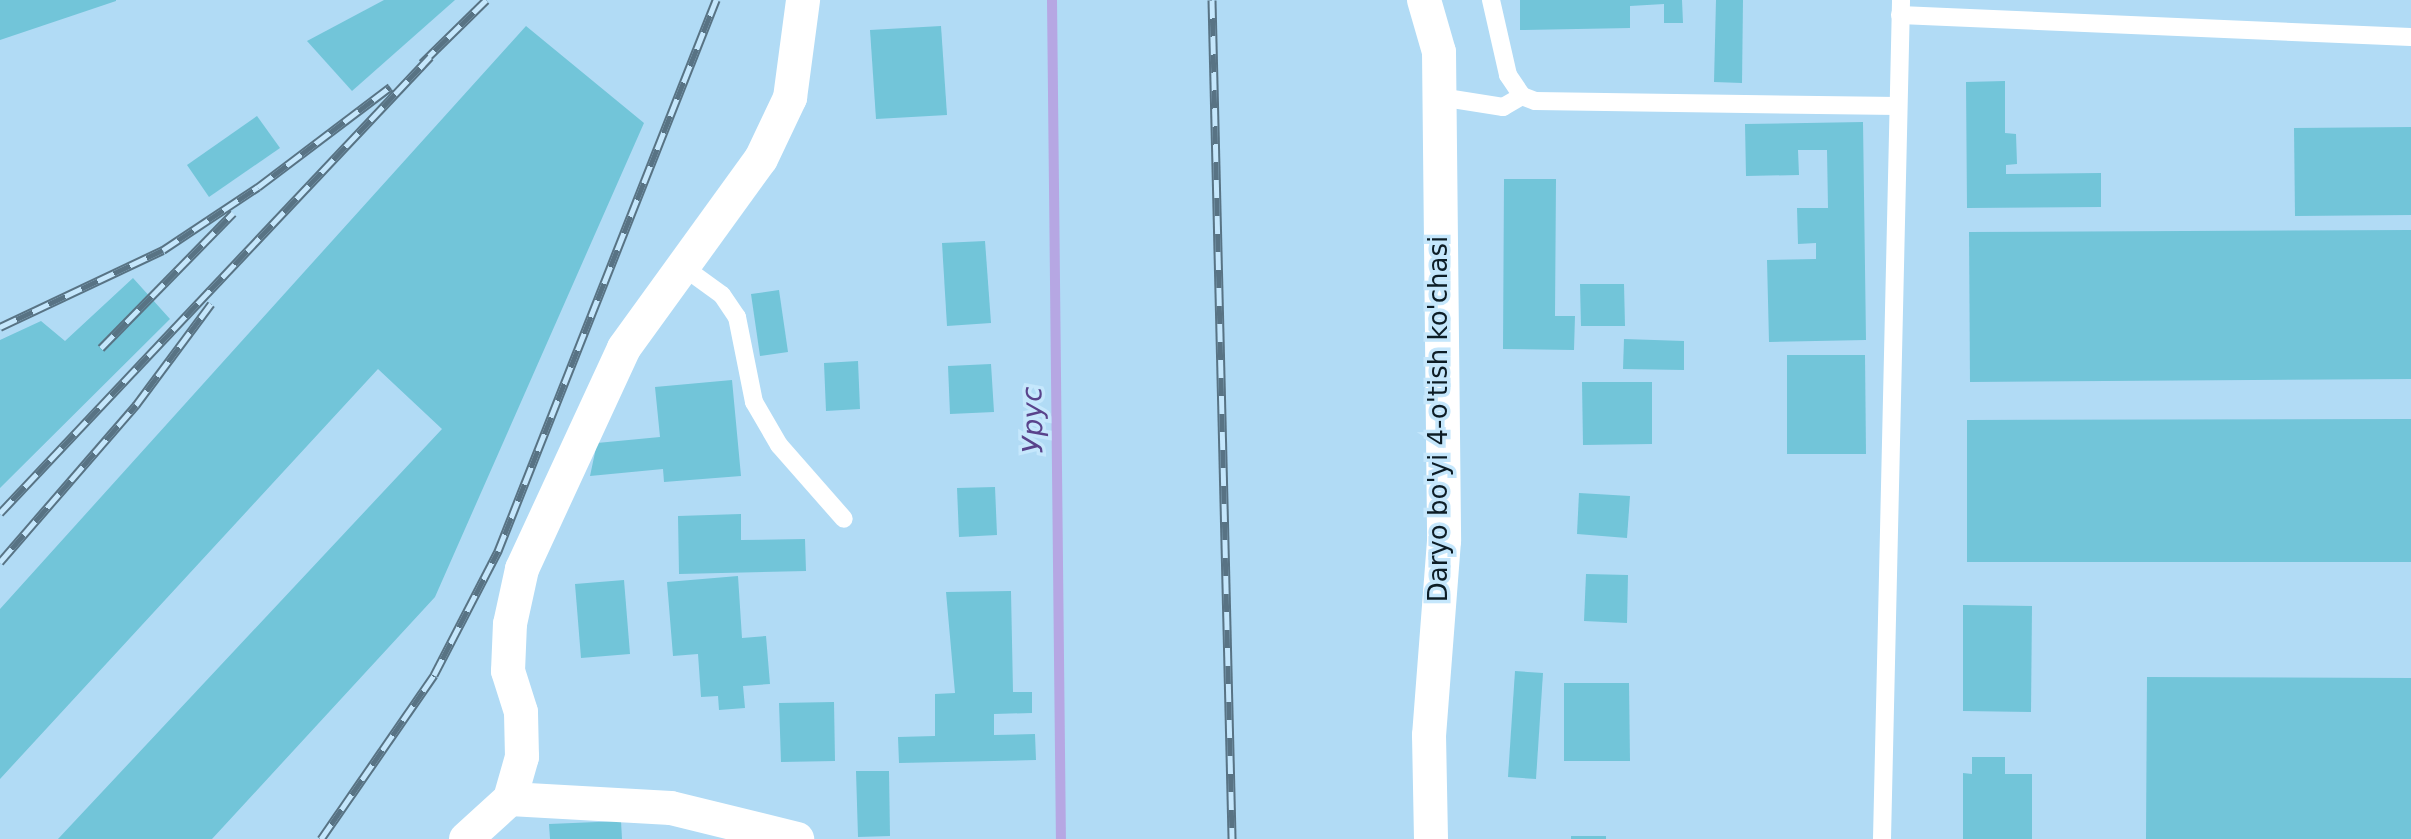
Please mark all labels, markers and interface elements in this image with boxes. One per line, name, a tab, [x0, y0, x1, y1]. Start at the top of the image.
street label: Daryo bo'yi 4-o'tish ko'chasi	[1423, 236, 1455, 602]
water label: Урус	[1016, 386, 1050, 454]

